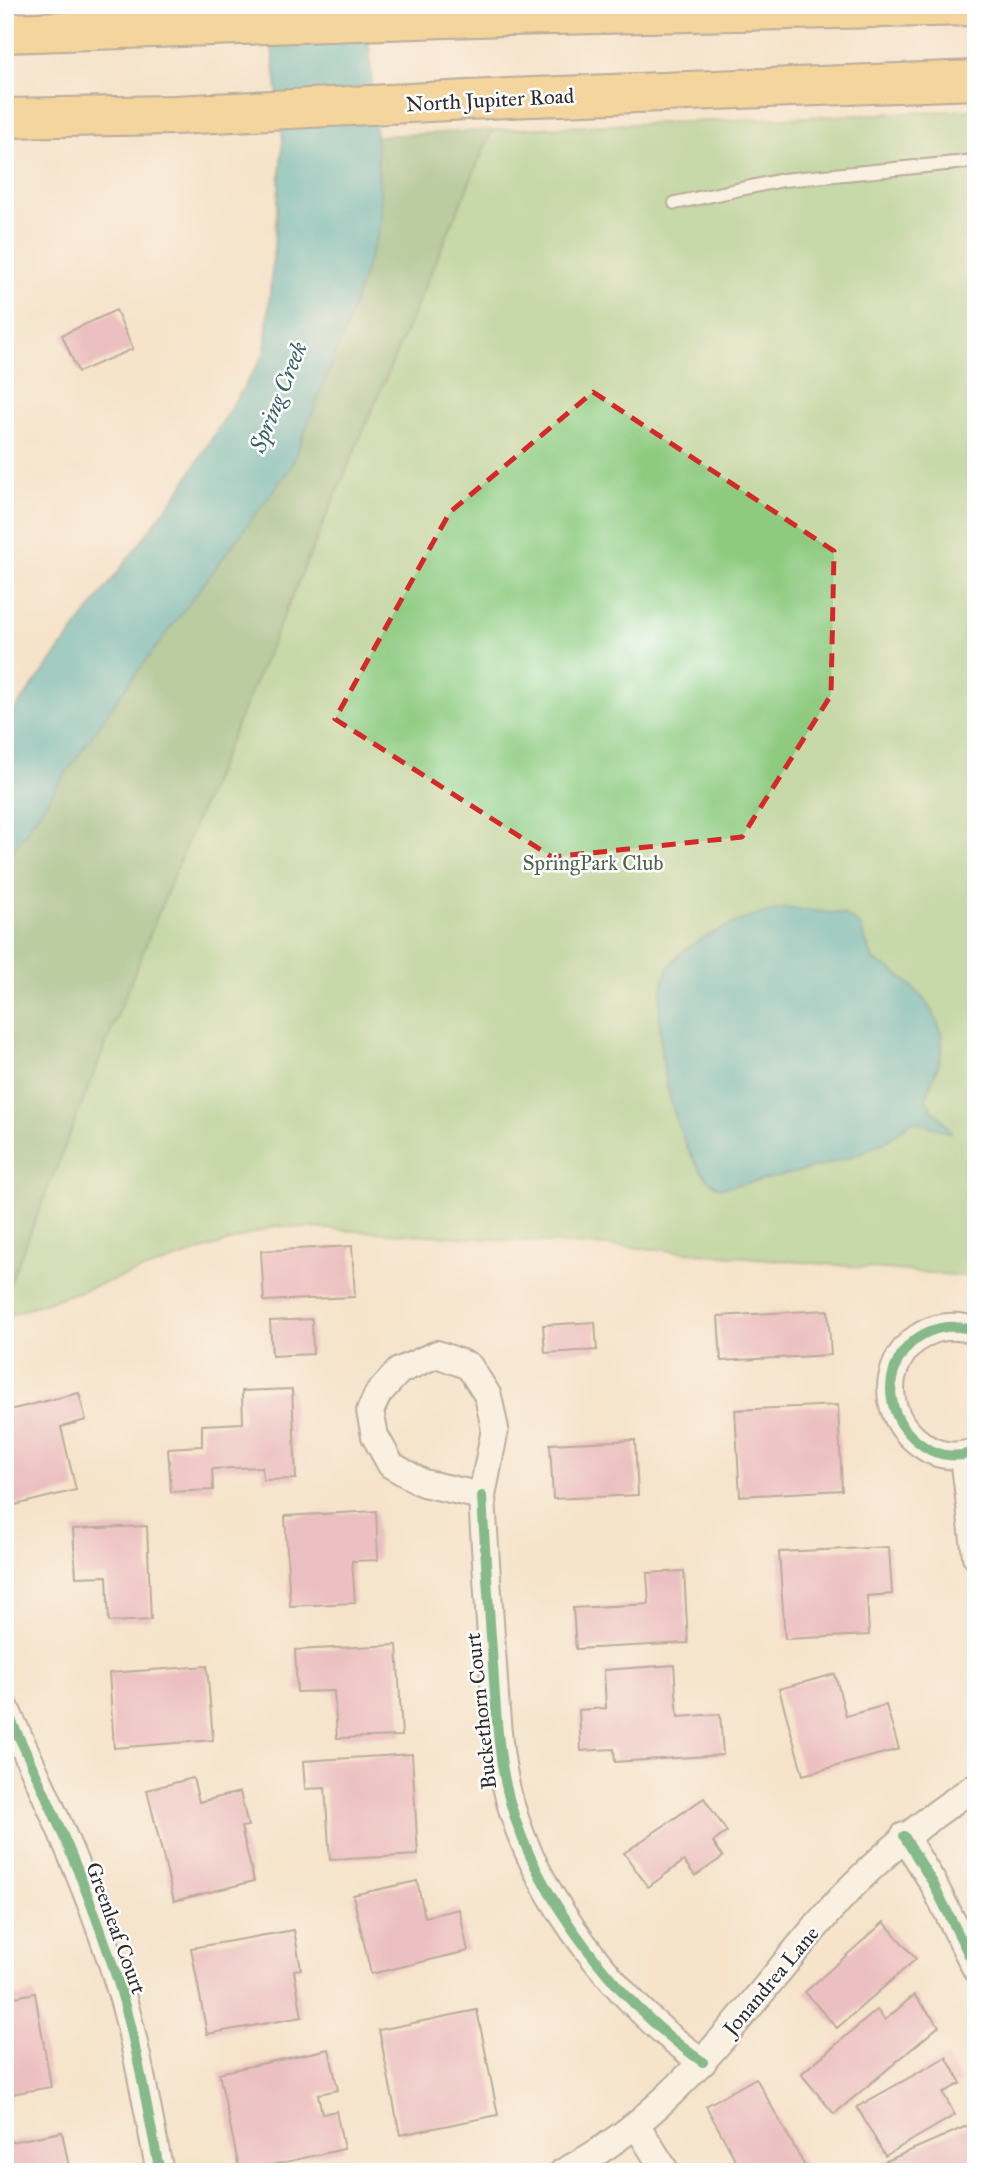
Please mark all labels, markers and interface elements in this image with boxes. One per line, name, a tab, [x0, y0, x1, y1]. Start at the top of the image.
street label: North Jupiter Road	[405, 83, 575, 117]
water label: Spring Creek	[243, 338, 314, 458]
park label: SpringPark Club	[522, 850, 664, 876]
street label: Buckethorn Court	[460, 1631, 502, 1791]
street label: Greenleaf Court	[80, 1859, 152, 1998]
street label: Jonandrea Lane	[716, 1921, 825, 2043]

